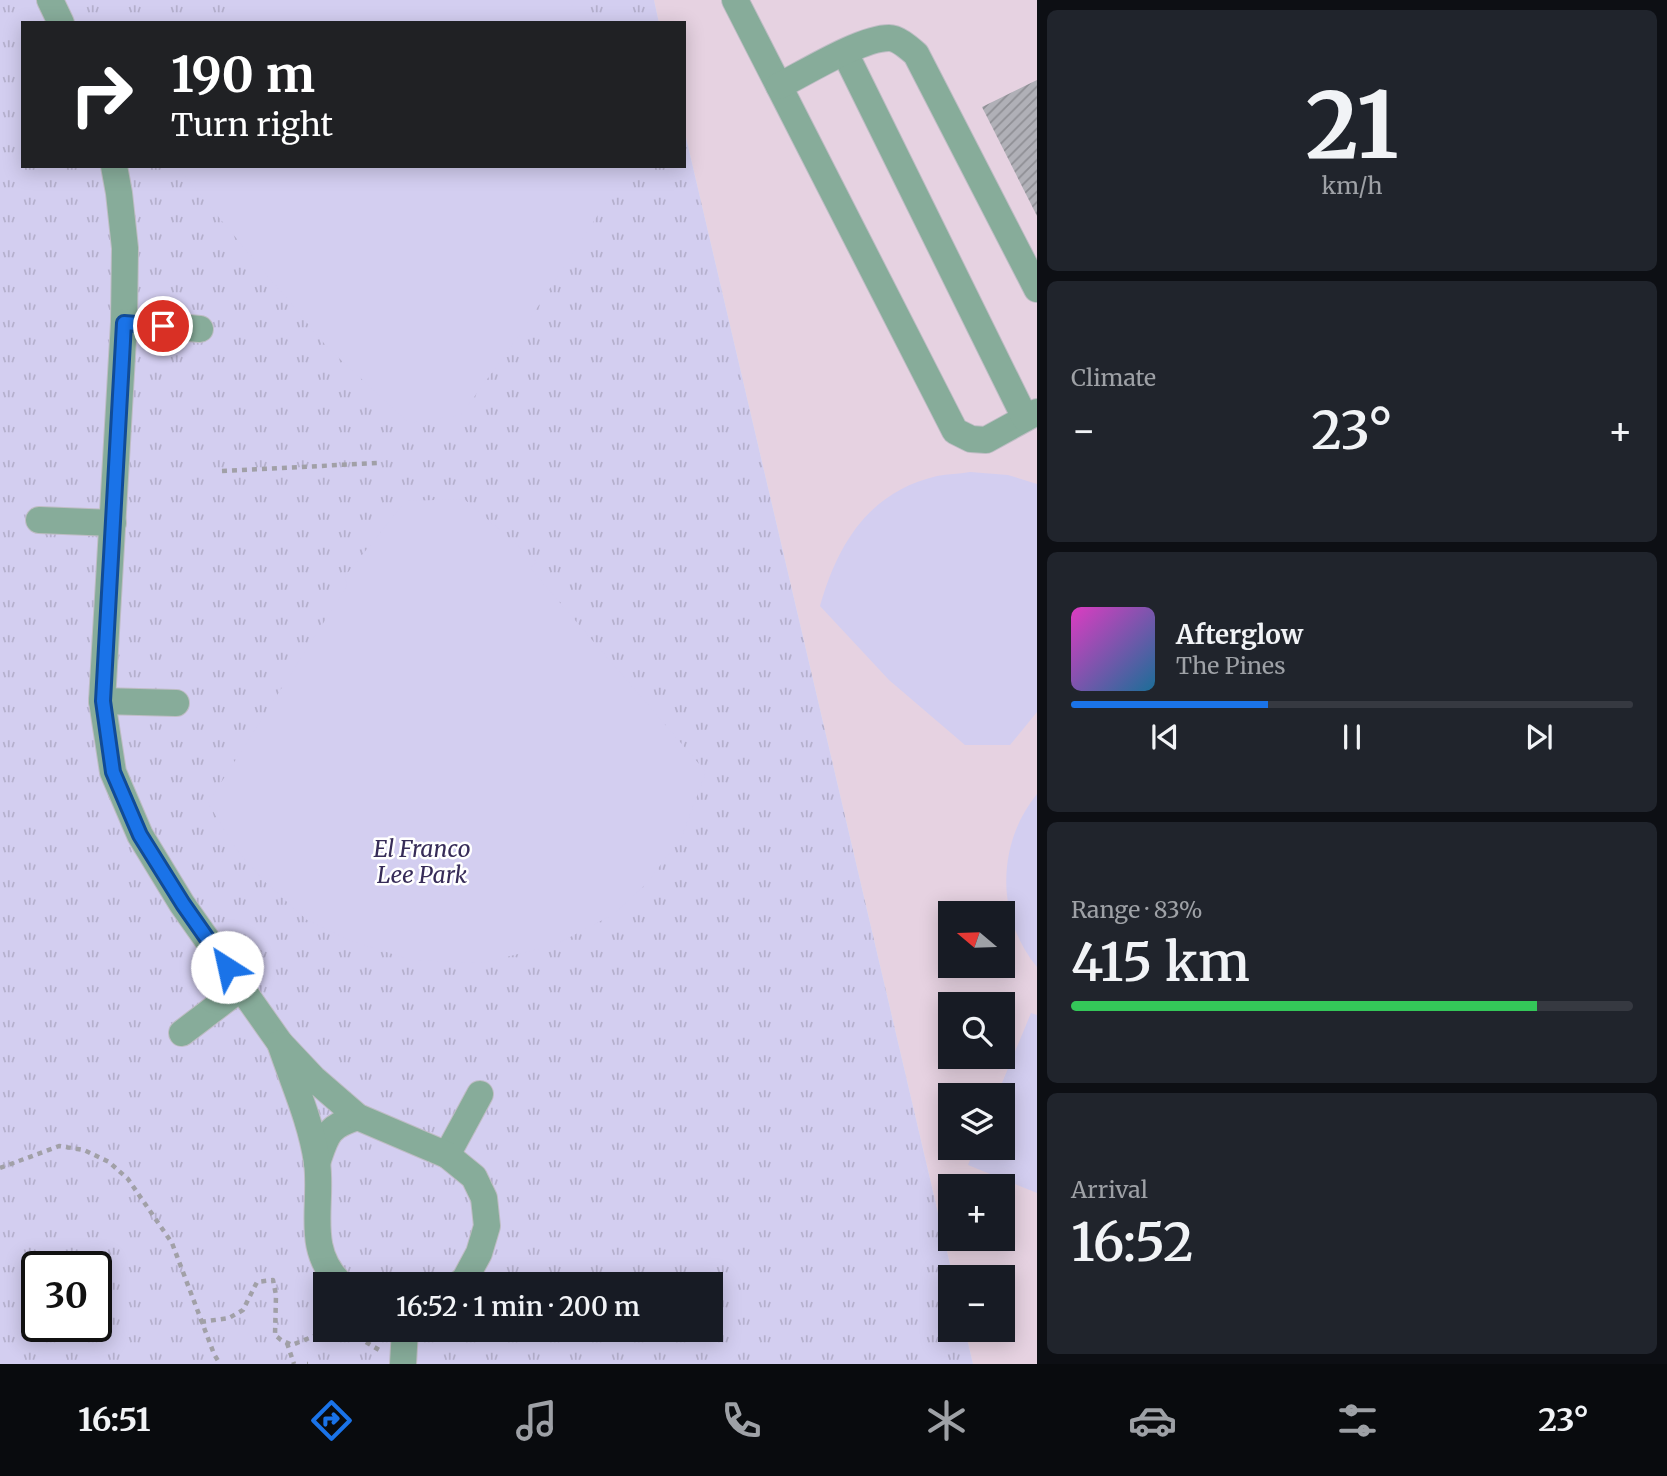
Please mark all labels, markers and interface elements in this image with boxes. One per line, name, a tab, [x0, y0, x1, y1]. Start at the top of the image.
text: 190 m	[171, 44, 315, 105]
icon: right	[56, 49, 147, 140]
text: 21	[1305, 68, 1399, 183]
text: Turn right	[171, 105, 333, 145]
text: km/h	[1322, 171, 1382, 200]
pin	[133, 296, 193, 356]
icon: arrive	[144, 307, 182, 345]
text: Climate	[1071, 363, 1156, 392]
text: 23°	[1311, 398, 1393, 463]
text: −	[1071, 407, 1096, 454]
text: +	[1608, 407, 1633, 454]
text: Afterglow	[1176, 618, 1303, 651]
text: The Pines	[1176, 651, 1286, 680]
icon: previous	[1146, 718, 1184, 756]
icon: pause	[1333, 718, 1371, 756]
icon: next	[1520, 718, 1558, 756]
park label: El Franco Lee Park	[373, 834, 471, 889]
text: Range · 83%	[1071, 895, 1203, 924]
north arrow	[938, 901, 1015, 978]
map controls	[938, 901, 1015, 1342]
position arrow	[190, 930, 264, 1004]
text: 415 km	[1071, 930, 1250, 995]
button: search	[938, 992, 1015, 1069]
button: layers	[938, 1083, 1015, 1160]
button: +	[938, 1174, 1015, 1251]
text: Arrival	[1071, 1175, 1148, 1204]
text: 16:52	[1071, 1210, 1194, 1275]
speed limit sign: 30	[21, 1251, 112, 1342]
button: −	[938, 1265, 1015, 1342]
text: 16:52 · 1 min · 200 m	[396, 1290, 640, 1323]
icon: directions	[307, 1396, 356, 1445]
icon: music	[512, 1396, 561, 1445]
icon: phone	[717, 1396, 766, 1445]
icon: climate	[922, 1396, 971, 1445]
icon: car	[1128, 1396, 1177, 1445]
icon: filters	[1333, 1396, 1382, 1445]
text: 16:51	[78, 1400, 150, 1440]
text: 23°	[1538, 1400, 1589, 1440]

